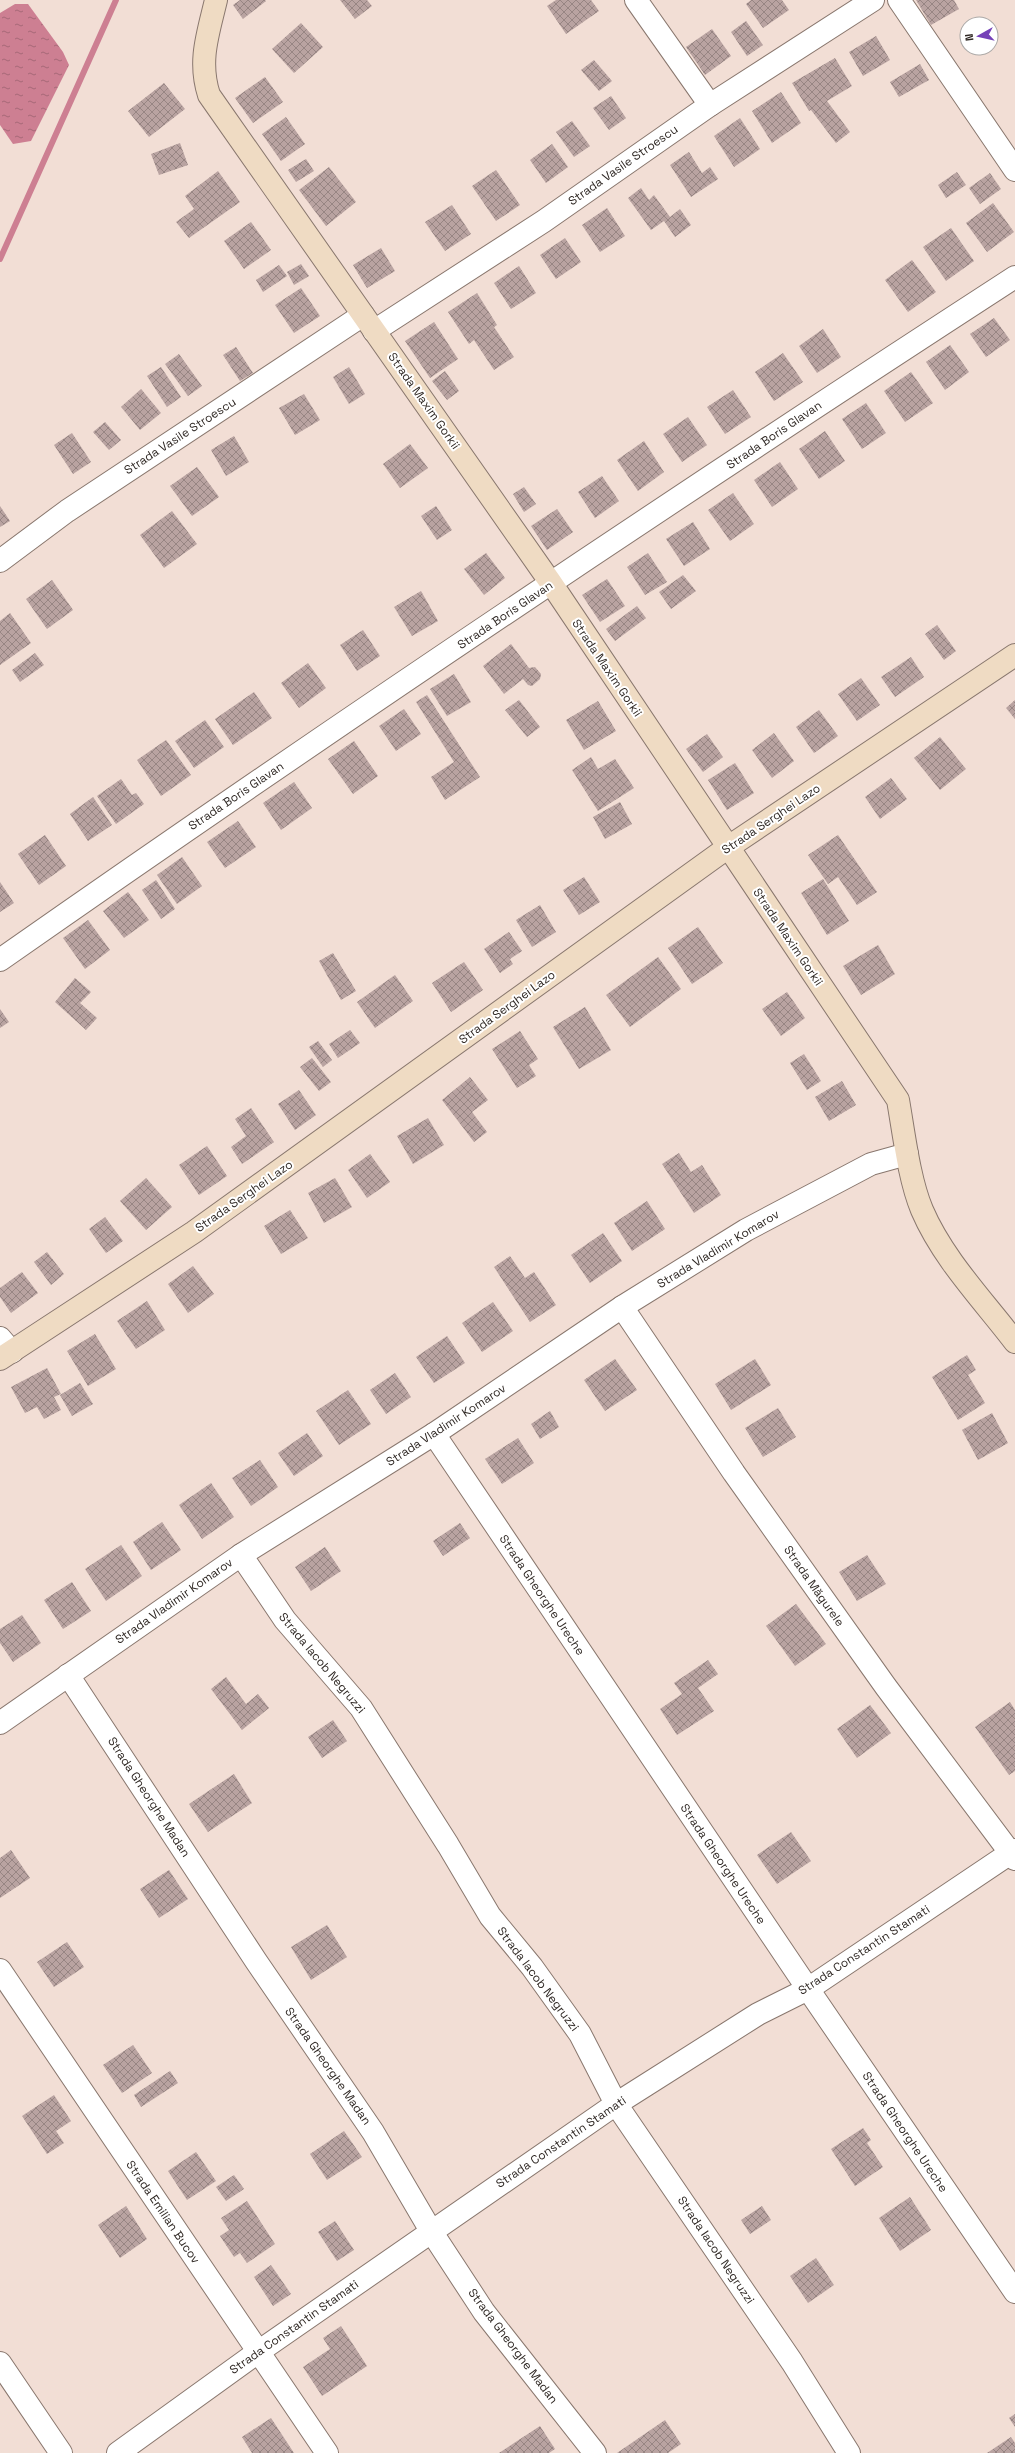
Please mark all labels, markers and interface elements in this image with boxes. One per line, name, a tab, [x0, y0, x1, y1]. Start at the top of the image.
north arrow	[959, 16, 999, 56]
text: N	[962, 33, 977, 42]
street label: Strada Vasile Stroescu	[565, 121, 681, 209]
street label: Strada Maxim Gorkii	[385, 349, 463, 453]
street label: Strada Vasile Stroescu	[121, 394, 239, 478]
street label: Strada Boris Glavan	[723, 397, 825, 473]
street label: Strada Boris Glavan	[454, 577, 556, 653]
street label: Strada Maxim Gorkii	[568, 616, 646, 720]
street label: Strada Boris Glavan	[185, 758, 287, 834]
street label: Strada Serghei Lazo	[719, 780, 823, 858]
street label: Strada Maxim Gorkii	[749, 885, 827, 989]
street label: Strada Serghei Lazo	[456, 967, 558, 1047]
street label: Strada Serghei Lazo	[192, 1156, 296, 1236]
street label: Strada Vladimir Komarov	[654, 1206, 782, 1292]
street label: Strada Vladimir Komarov	[383, 1380, 509, 1470]
street label: Strada Gheorghe Ureche	[496, 1532, 588, 1658]
street label: Strada Măgurele	[780, 1542, 848, 1630]
street label: Strada Vladimir Komarov	[112, 1554, 236, 1648]
street label: Strada Iacob Negruzzi	[275, 1609, 369, 1717]
street label: Strada Gheorghe Madan	[104, 1734, 194, 1860]
street label: Strada Gheorghe Ureche	[677, 1801, 769, 1927]
street label: Strada Constantin Stamati	[795, 1901, 933, 1999]
street label: Strada Iacob Negruzzi	[493, 1924, 583, 2034]
street label: Strada Gheorghe Madan	[281, 2004, 375, 2128]
street label: Strada Gheorghe Ureche	[859, 2069, 951, 2195]
street label: Strada Constantin Stamati	[493, 2092, 629, 2192]
street label: Strada Emilian Bucov	[123, 2157, 204, 2267]
street label: Strada Iacob Negruzzi	[674, 2193, 758, 2307]
street label: Strada Constantin Stamati	[226, 2276, 362, 2378]
street label: Strada Gheorghe Madan	[464, 2285, 562, 2407]

